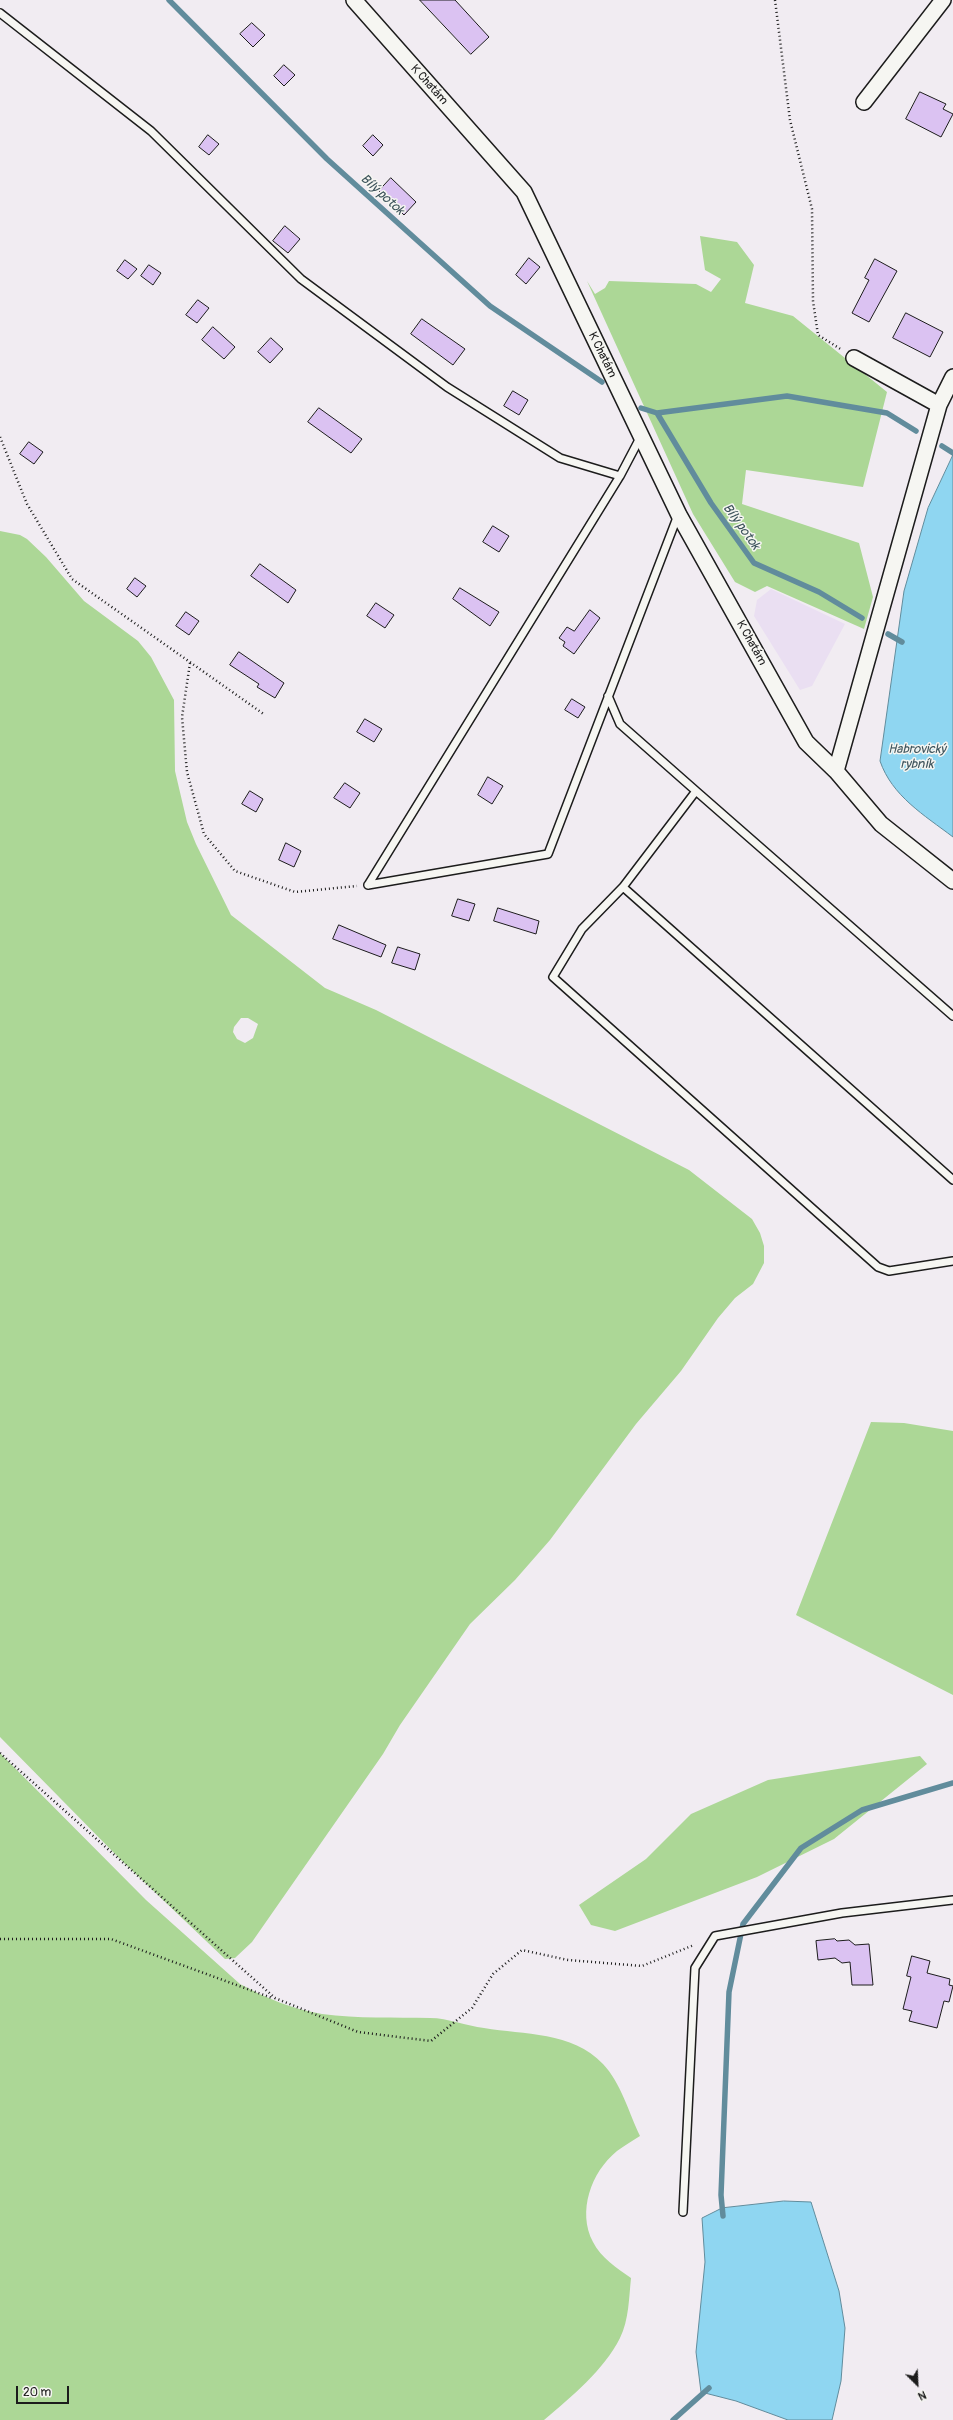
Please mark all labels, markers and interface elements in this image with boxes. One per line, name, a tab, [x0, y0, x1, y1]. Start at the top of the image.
street label: K Chatám	[407, 62, 451, 108]
water label: Bílý potok	[357, 171, 407, 219]
street label: K Chatám	[585, 330, 619, 380]
water label: Bílý potok	[719, 501, 763, 553]
street label: K Chatám	[733, 618, 769, 668]
water label: Habrovický rybník	[888, 742, 946, 773]
north arrow	[897, 2364, 937, 2404]
scale bar	[18, 2378, 71, 2404]
text: 20 m	[23, 2385, 51, 2400]
text: N	[916, 2388, 928, 2403]

